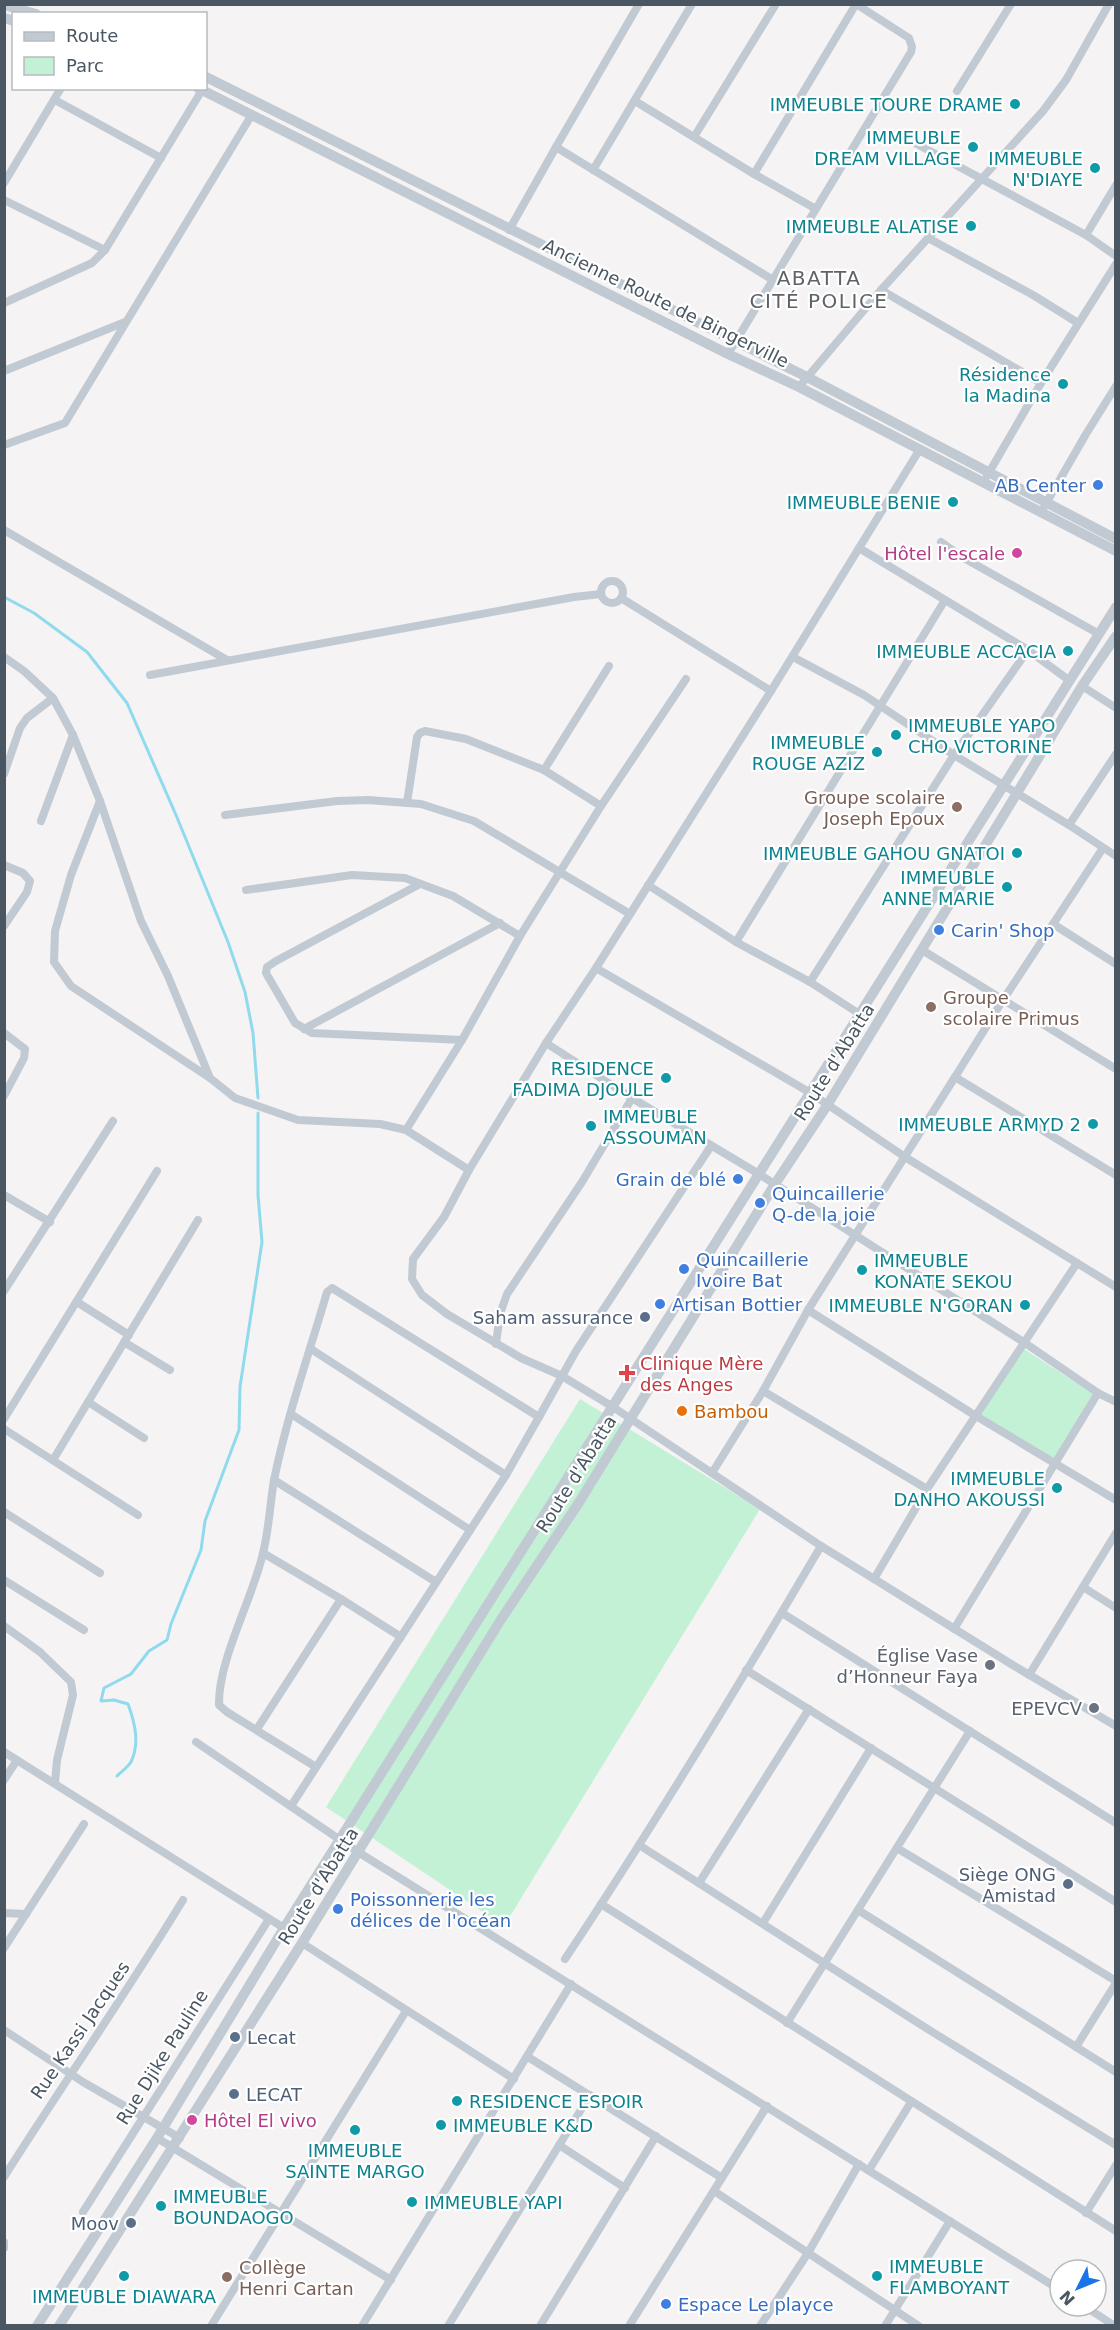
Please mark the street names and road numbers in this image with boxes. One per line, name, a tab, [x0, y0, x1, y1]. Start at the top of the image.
street label: Ancienne Route de Bingerville	[540, 234, 792, 372]
street label: Route d'Abatta	[790, 1000, 878, 1124]
street label: Route d'Abatta	[532, 1412, 620, 1536]
street label: Route d'Abatta	[274, 1824, 362, 1948]
street label: Rue Kassi Jacques	[26, 1957, 134, 2103]
street label: Rue Djike Pauline	[112, 1986, 212, 2128]

